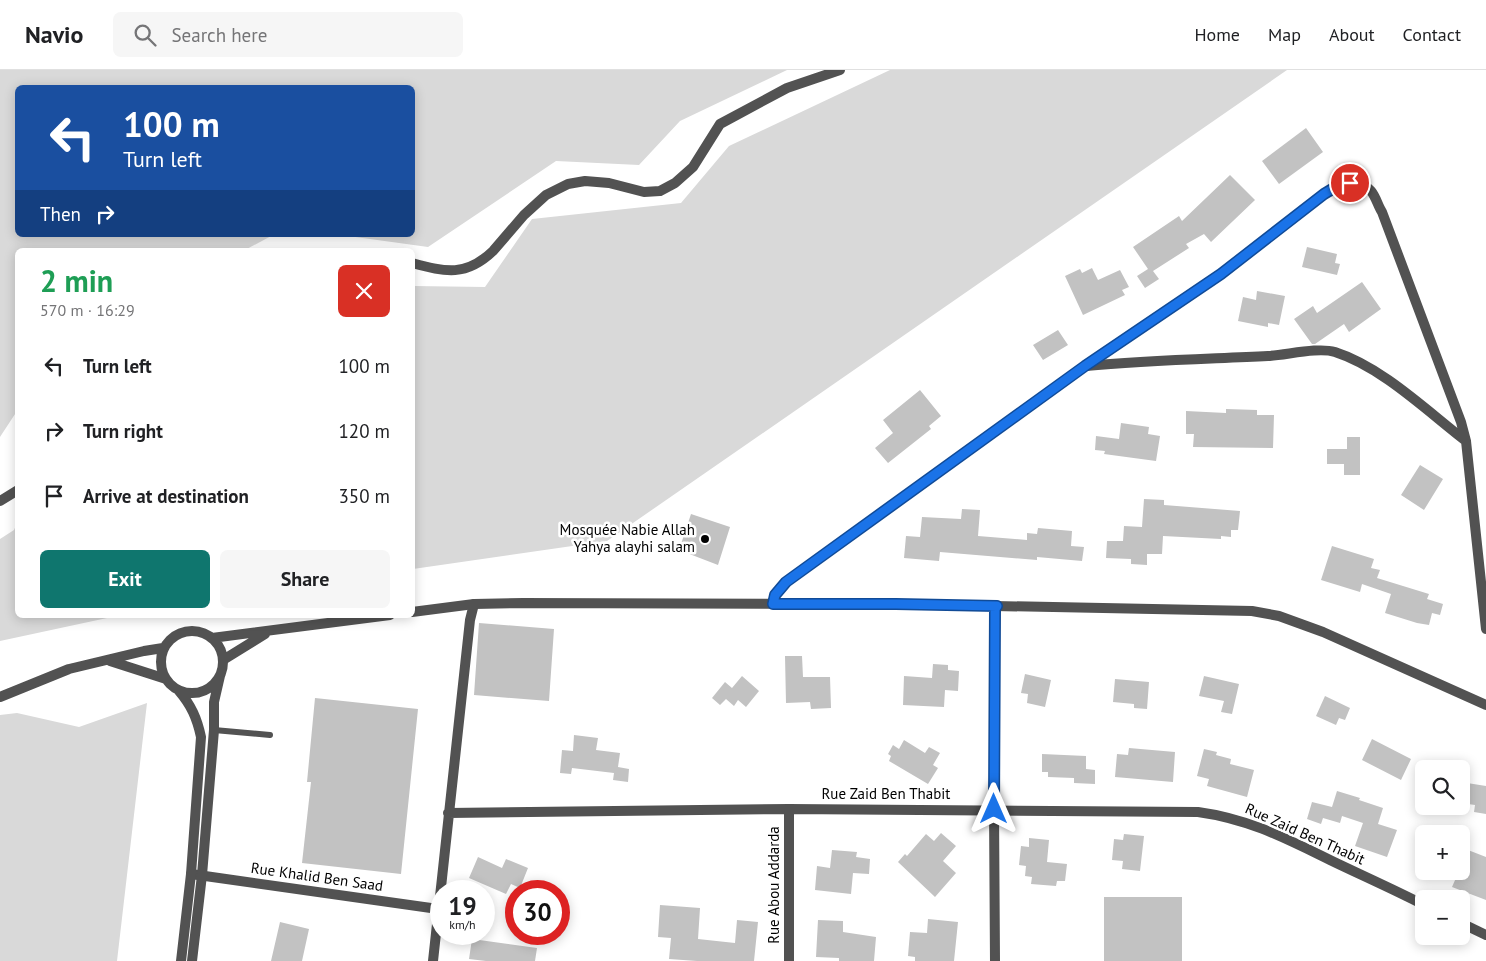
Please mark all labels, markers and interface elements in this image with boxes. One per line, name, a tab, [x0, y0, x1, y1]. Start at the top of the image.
search box	[113, 12, 463, 57]
text: Navio	[25, 19, 83, 50]
icon: search	[131, 21, 159, 49]
text: Search here	[171, 23, 267, 47]
text: Home	[1194, 23, 1240, 46]
text: Map	[1268, 23, 1301, 46]
text: About	[1329, 23, 1375, 46]
text: Contact	[1403, 23, 1461, 46]
text: 100 m	[123, 101, 220, 147]
icon: left	[40, 105, 105, 170]
text: Turn left	[123, 145, 202, 173]
pin	[1329, 162, 1371, 204]
icon: arrive	[1336, 169, 1364, 197]
icon: right	[91, 200, 119, 228]
text: Then	[40, 202, 81, 226]
text: 2 min	[40, 261, 113, 300]
button: close	[338, 265, 390, 317]
text: 570 m · 16:29	[40, 300, 135, 320]
icon: left	[40, 352, 68, 380]
text: Turn left	[83, 354, 152, 378]
text: 100 m	[338, 354, 390, 378]
icon: right	[40, 417, 68, 445]
text: Turn right	[83, 419, 163, 443]
text: 120 m	[338, 419, 390, 443]
icon: arrive	[40, 482, 68, 510]
text: Arrive at destination	[83, 484, 249, 508]
text: 350 m	[338, 484, 390, 508]
place label: Mosquée Nabie Allah Yahya alayhi salam	[560, 520, 695, 556]
marker: Mosquée Nabie Allah Yahya alayhi salam	[699, 533, 711, 545]
button: Exit	[40, 550, 210, 608]
button: Share	[220, 550, 390, 608]
map controls	[1415, 760, 1470, 945]
button: search	[1415, 760, 1470, 815]
position arrow	[967, 782, 1019, 834]
street label: Rue Zaid Ben Thabit	[822, 784, 950, 803]
street label: Rue Zaid Ben Thabit	[1242, 799, 1368, 868]
button: +	[1415, 825, 1470, 880]
street label: Rue Abou Addarda	[764, 826, 783, 944]
street label: Rue Khalid Ben Saad	[250, 858, 384, 895]
speed limit sign: 30	[505, 880, 570, 945]
text: 19	[448, 890, 477, 922]
button: −	[1415, 890, 1470, 945]
text: km/h	[449, 917, 476, 932]

